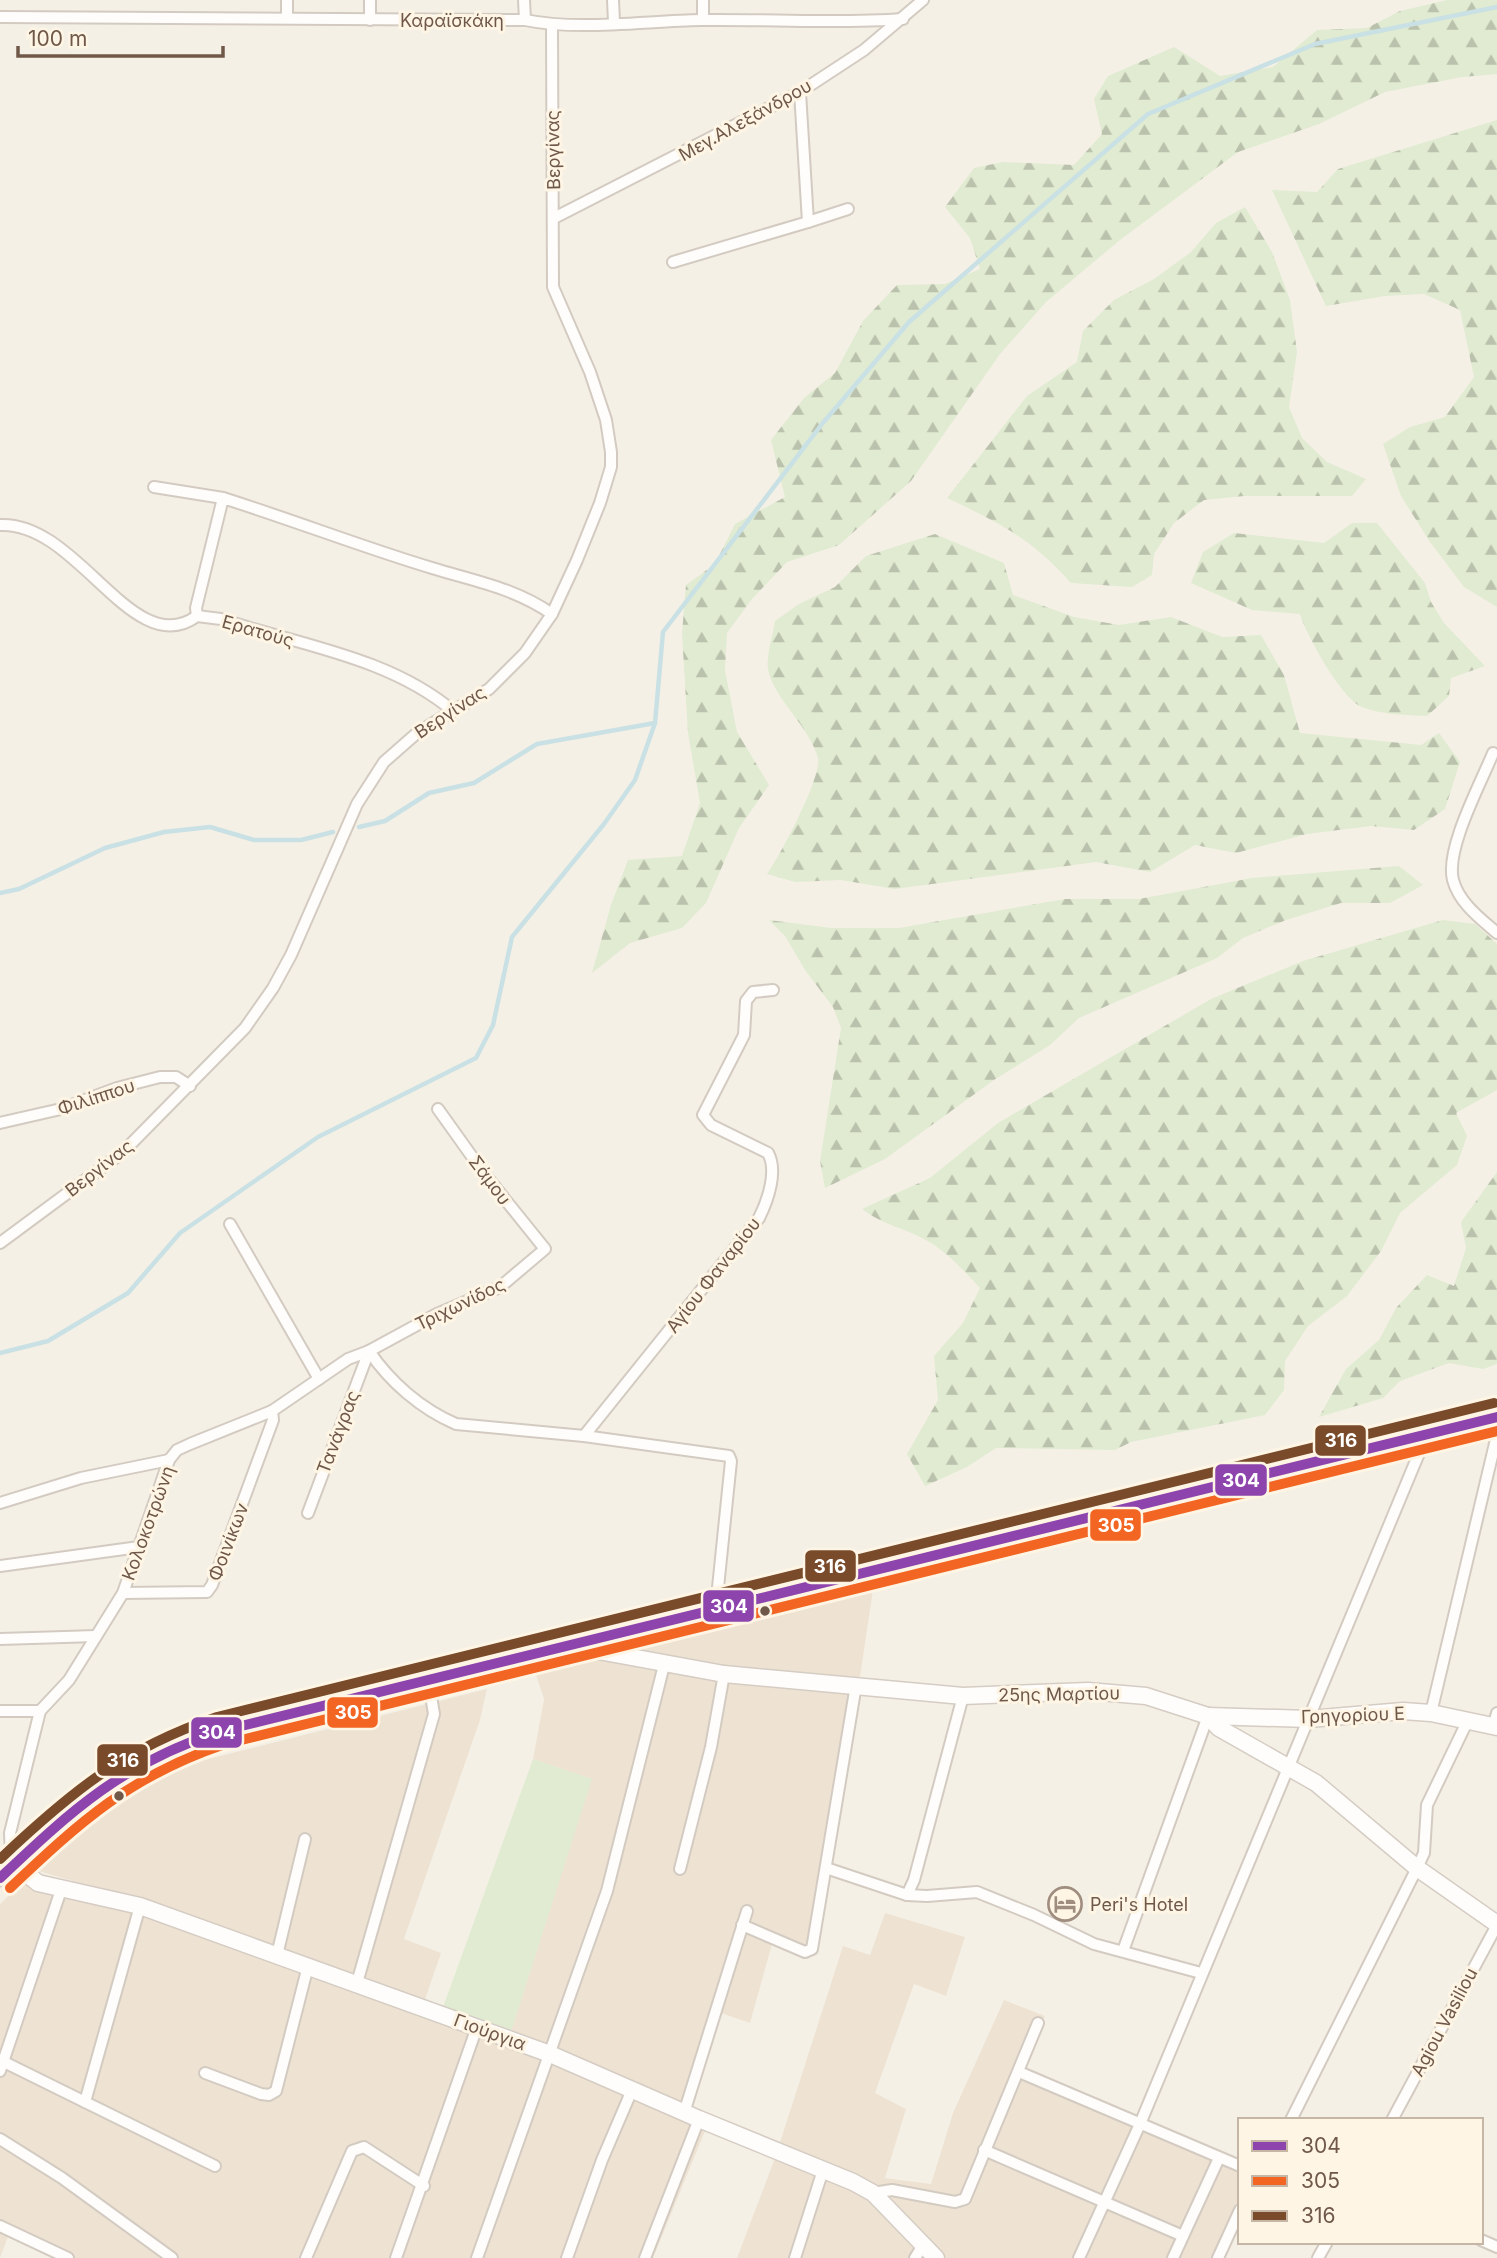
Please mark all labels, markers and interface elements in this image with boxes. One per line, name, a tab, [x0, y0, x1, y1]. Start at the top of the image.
street label: Καραϊσκάκη	[400, 10, 504, 31]
scale bar	[18, 14, 222, 58]
text: 100 m	[28, 26, 87, 51]
street label: Μεγ.Αλεξάνδρου	[675, 75, 815, 165]
street label: Βεργίνας	[542, 110, 564, 190]
street label: Ερατούς	[220, 611, 296, 651]
street label: Βεργίνας	[411, 681, 489, 743]
street label: Φιλίππου	[55, 1075, 137, 1119]
street label: Βεργίνας	[61, 1135, 137, 1201]
street label: Σάμου	[465, 1151, 515, 1209]
street label: Αγίου Φαναρίου	[661, 1213, 765, 1337]
street label: Τριχωνίδος	[412, 1273, 508, 1335]
street label: Τανάγρας	[312, 1387, 364, 1477]
line badge: 316	[1314, 1424, 1367, 1457]
text: 316	[1325, 1429, 1357, 1452]
street label: Κολοκοτρώνη	[118, 1463, 178, 1583]
line badge: 304	[1214, 1463, 1268, 1497]
text: 304	[1222, 1469, 1260, 1492]
street label: Φοινίκων	[204, 1500, 253, 1584]
line badge: 305	[1089, 1508, 1142, 1542]
text: 305	[1097, 1514, 1135, 1537]
line badge: 316	[804, 1549, 857, 1583]
text: 316	[814, 1555, 846, 1578]
line badge: 304	[702, 1589, 755, 1623]
text: 304	[710, 1595, 748, 1618]
unlabelled marker	[758, 1604, 772, 1618]
street label: 25ης Μαρτίου	[998, 1682, 1120, 1706]
line badge: 305	[326, 1696, 379, 1729]
text: 305	[334, 1701, 372, 1724]
street label: Γρηγορίου Ε	[1301, 1703, 1405, 1727]
line badge: 304	[190, 1716, 243, 1749]
text: 304	[198, 1721, 236, 1744]
line badge: 316	[96, 1743, 149, 1777]
text: 316	[107, 1749, 139, 1772]
unlabelled marker	[112, 1789, 126, 1803]
hotel icon: Peri's Hotel	[1046, 1885, 1084, 1923]
place label: Peri's Hotel	[1090, 1894, 1188, 1915]
street label: Agiou Vasiliou	[1407, 1964, 1481, 2080]
street label: Γιούργια	[451, 2009, 529, 2055]
legend	[1238, 2118, 1483, 2244]
text: 304	[1301, 2133, 1341, 2158]
text: 305	[1301, 2168, 1340, 2193]
text: 316	[1301, 2203, 1336, 2228]

